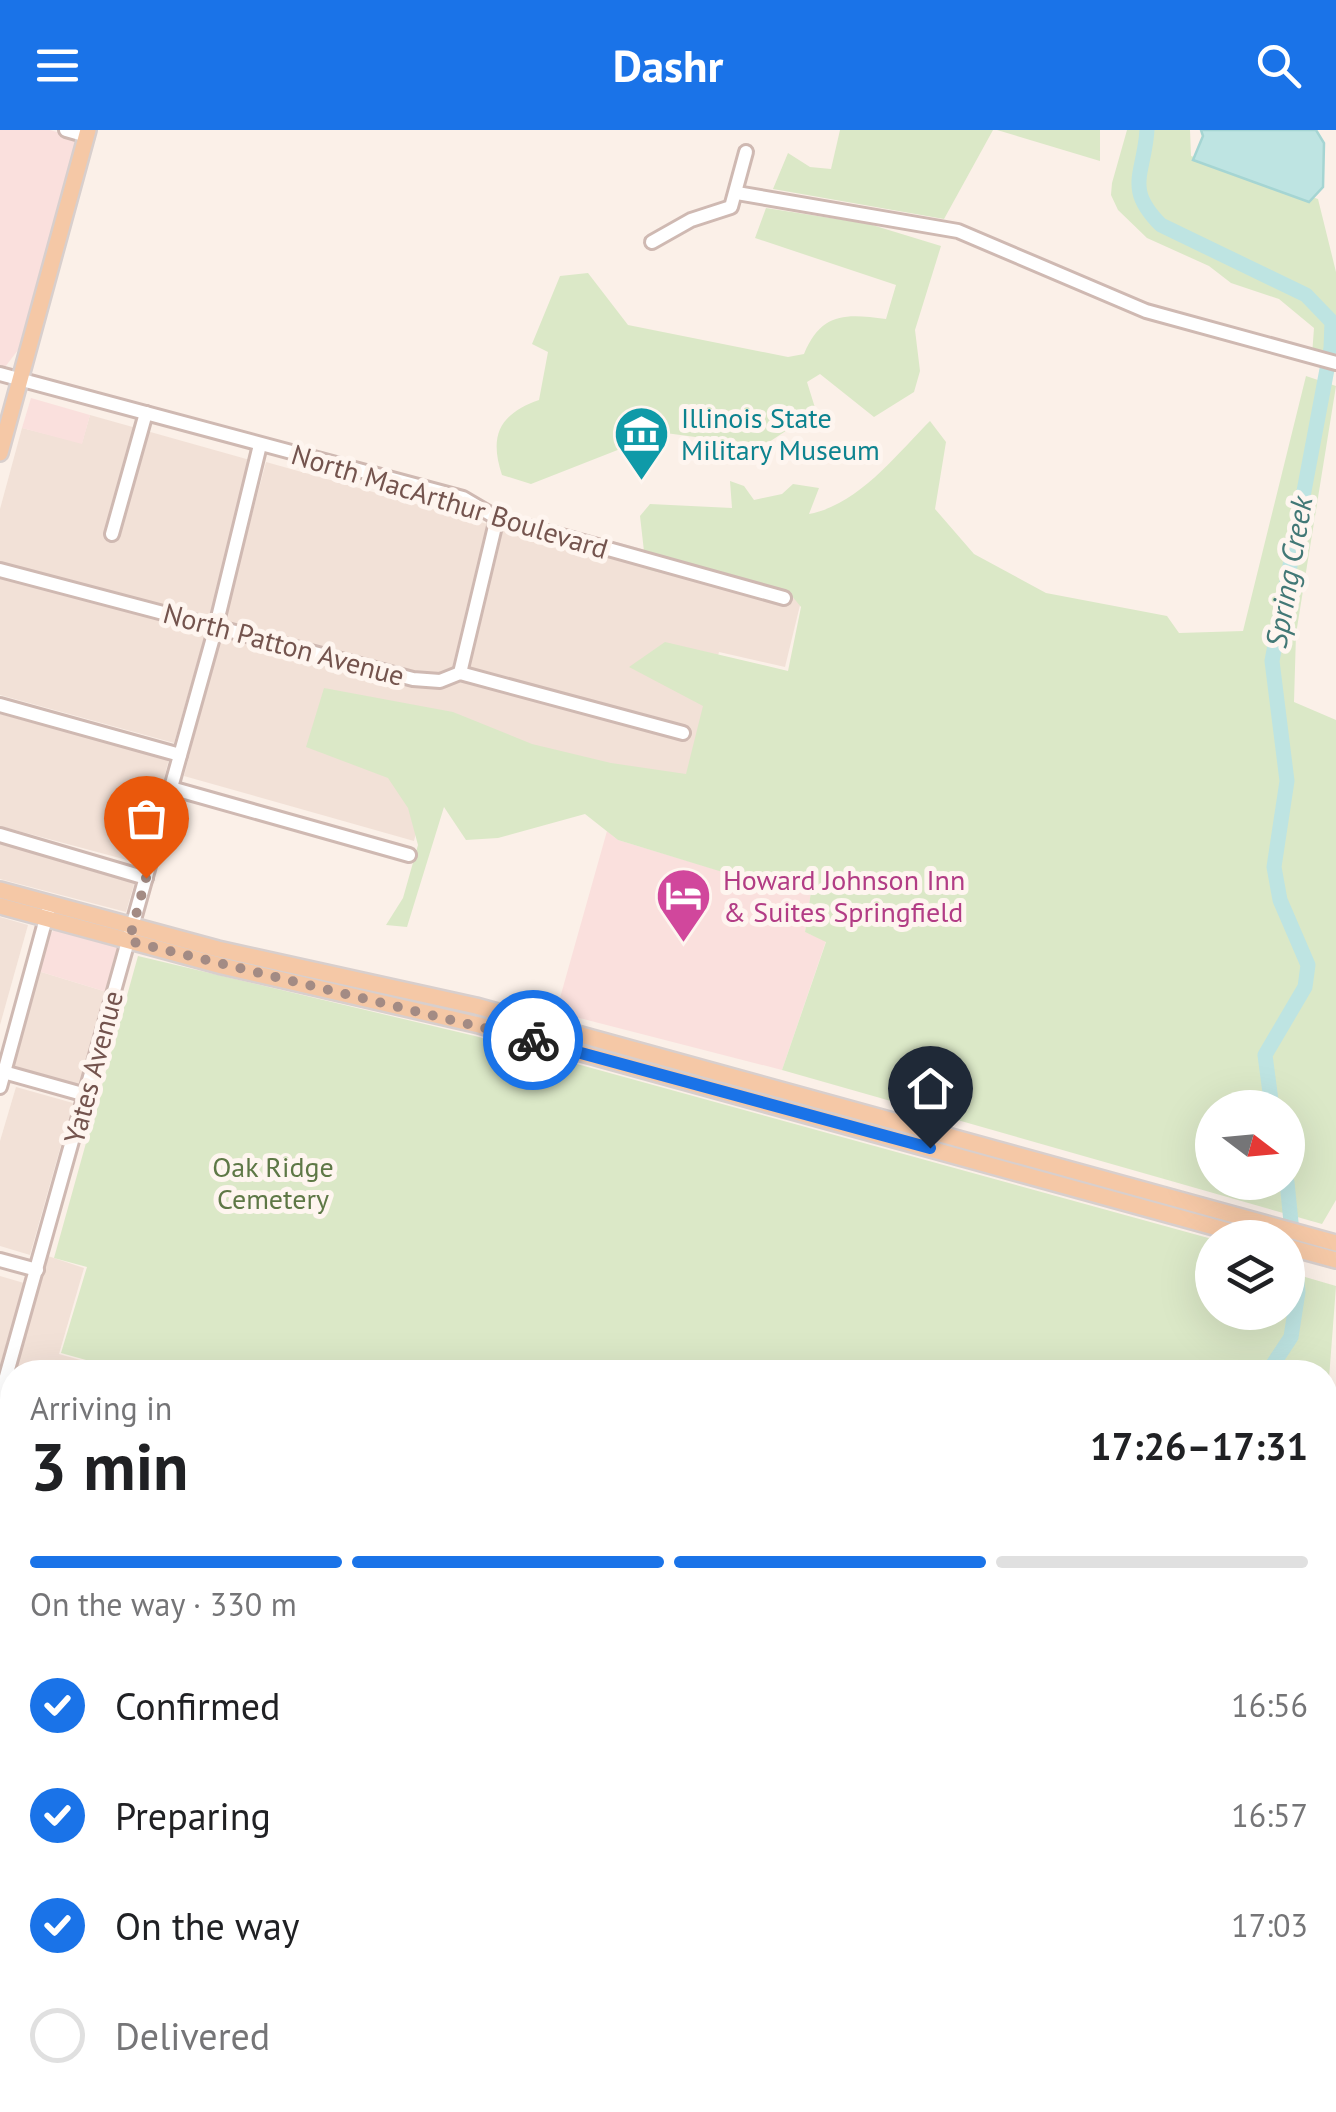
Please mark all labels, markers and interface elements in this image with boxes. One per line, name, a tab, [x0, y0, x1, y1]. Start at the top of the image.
text: Dashr	[613, 36, 723, 94]
icon: menu	[30, 38, 85, 93]
icon: search	[1251, 38, 1306, 93]
place label: Illinois State Military Museum	[681, 399, 880, 468]
museum icon: Illinois State Military Museum	[612, 403, 672, 482]
street label: North MacArthur Boulevard	[287, 435, 613, 567]
water label: Spring Creek	[1255, 492, 1321, 651]
street label: North Patton Avenue	[159, 594, 409, 694]
pin	[104, 776, 189, 879]
icon: bag	[119, 791, 174, 846]
place label: Howard Johnson Inn & Suites Springfield	[723, 861, 965, 930]
hotel icon: Howard Johnson Inn & Suites Springfield	[654, 865, 714, 944]
street label: Yates Avenue	[55, 987, 131, 1147]
courier	[483, 990, 583, 1090]
icon: bike	[506, 1013, 561, 1068]
pin	[888, 1046, 973, 1149]
icon: home	[903, 1061, 958, 1116]
north arrow	[1195, 1090, 1305, 1200]
map controls	[1195, 1090, 1305, 1330]
park label: Oak Ridge Cemetery	[212, 1148, 334, 1217]
button: layers	[1195, 1220, 1305, 1330]
text: Arriving in	[30, 1387, 172, 1429]
text: 17:26–17:31	[1090, 1421, 1308, 1470]
text: 3 min	[30, 1424, 189, 1508]
text: On the way · 330 m	[30, 1583, 297, 1625]
icon: check	[30, 1678, 85, 1733]
text: Confirmed	[115, 1681, 281, 1730]
text: 16:56	[1231, 1684, 1308, 1726]
icon: check	[30, 1788, 85, 1843]
text: Preparing	[115, 1791, 271, 1840]
text: 16:57	[1231, 1794, 1308, 1836]
icon: check	[30, 1898, 85, 1953]
text: On the way	[115, 1901, 300, 1950]
text: 17:03	[1231, 1904, 1308, 1946]
text: Delivered	[115, 2011, 270, 2060]

